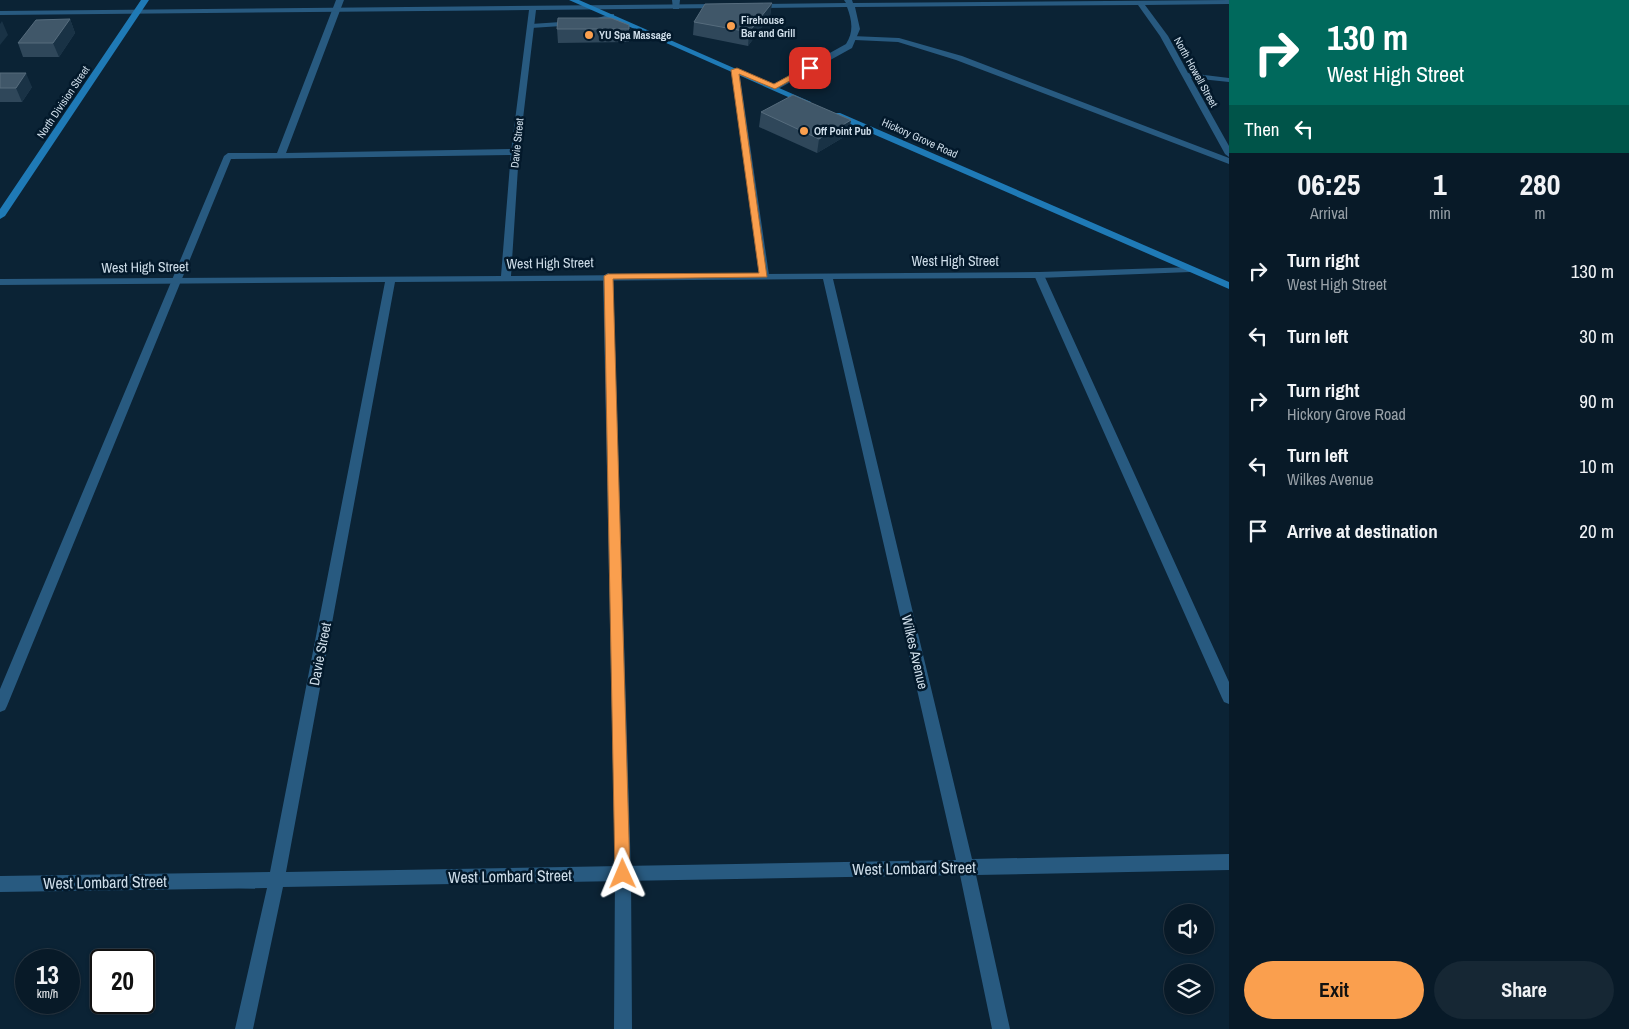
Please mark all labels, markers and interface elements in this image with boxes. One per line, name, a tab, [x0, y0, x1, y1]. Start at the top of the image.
place label: Firehouse Bar and Grill	[741, 13, 795, 40]
text: 130 m	[1327, 14, 1408, 61]
marker: Firehouse Bar and Grill	[725, 20, 737, 32]
icon: right	[1244, 20, 1309, 85]
place label: YU Spa Massage	[599, 28, 671, 42]
marker: YU Spa Massage	[583, 29, 595, 41]
street label: North Howell Street	[1171, 34, 1221, 110]
pin	[789, 47, 831, 89]
icon: arrive	[796, 54, 824, 82]
text: West High Street	[1327, 59, 1464, 89]
street label: North Division Street	[34, 63, 93, 141]
street label: Hickory Grove Road	[880, 115, 960, 161]
icon: left	[1290, 115, 1318, 143]
text: Then	[1244, 116, 1280, 142]
street label: Davie Street	[507, 117, 527, 169]
place label: Off Point Pub	[814, 124, 872, 138]
marker: Off Point Pub	[798, 125, 810, 137]
text: 06:25	[1298, 164, 1360, 204]
text: 1	[1433, 164, 1447, 204]
text: 280	[1519, 164, 1560, 204]
text: Arrival	[1310, 202, 1348, 224]
text: min	[1429, 202, 1451, 224]
text: m	[1534, 202, 1545, 224]
text: Turn right	[1287, 247, 1359, 273]
street label: West High Street	[911, 252, 999, 270]
street label: West High Street	[506, 253, 594, 273]
street label: West High Street	[101, 257, 189, 277]
icon: right	[1244, 257, 1272, 285]
text: 130 m	[1571, 258, 1614, 284]
text: West High Street	[1287, 273, 1387, 295]
icon: left	[1244, 322, 1272, 350]
text: Turn left	[1287, 323, 1348, 349]
text: 30 m	[1579, 323, 1614, 349]
text: Turn right	[1287, 377, 1359, 403]
icon: right	[1244, 387, 1272, 415]
text: 90 m	[1579, 388, 1614, 414]
text: Hickory Grove Road	[1287, 403, 1406, 425]
text: Turn left	[1287, 442, 1348, 468]
icon: left	[1244, 452, 1272, 480]
text: 10 m	[1579, 453, 1614, 479]
text: Wilkes Avenue	[1287, 468, 1374, 490]
icon: arrive	[1244, 517, 1272, 545]
text: Arrive at destination	[1287, 518, 1438, 544]
text: 20 m	[1579, 518, 1614, 544]
street label: Wilkes Avenue	[898, 613, 932, 691]
street label: Davie Street	[305, 621, 335, 687]
position arrow	[596, 847, 648, 899]
street label: West Lombard Street	[852, 856, 976, 880]
street label: West Lombard Street	[448, 864, 572, 888]
street label: West Lombard Street	[43, 870, 167, 894]
map controls	[1164, 904, 1214, 1014]
button: sound	[1164, 904, 1214, 954]
speed limit sign: 20	[90, 949, 155, 1014]
text: 13	[36, 958, 59, 992]
button: Exit	[1244, 961, 1424, 1019]
button: Share	[1434, 961, 1614, 1019]
button: layers	[1164, 964, 1214, 1014]
text: km/h	[37, 986, 58, 1002]

